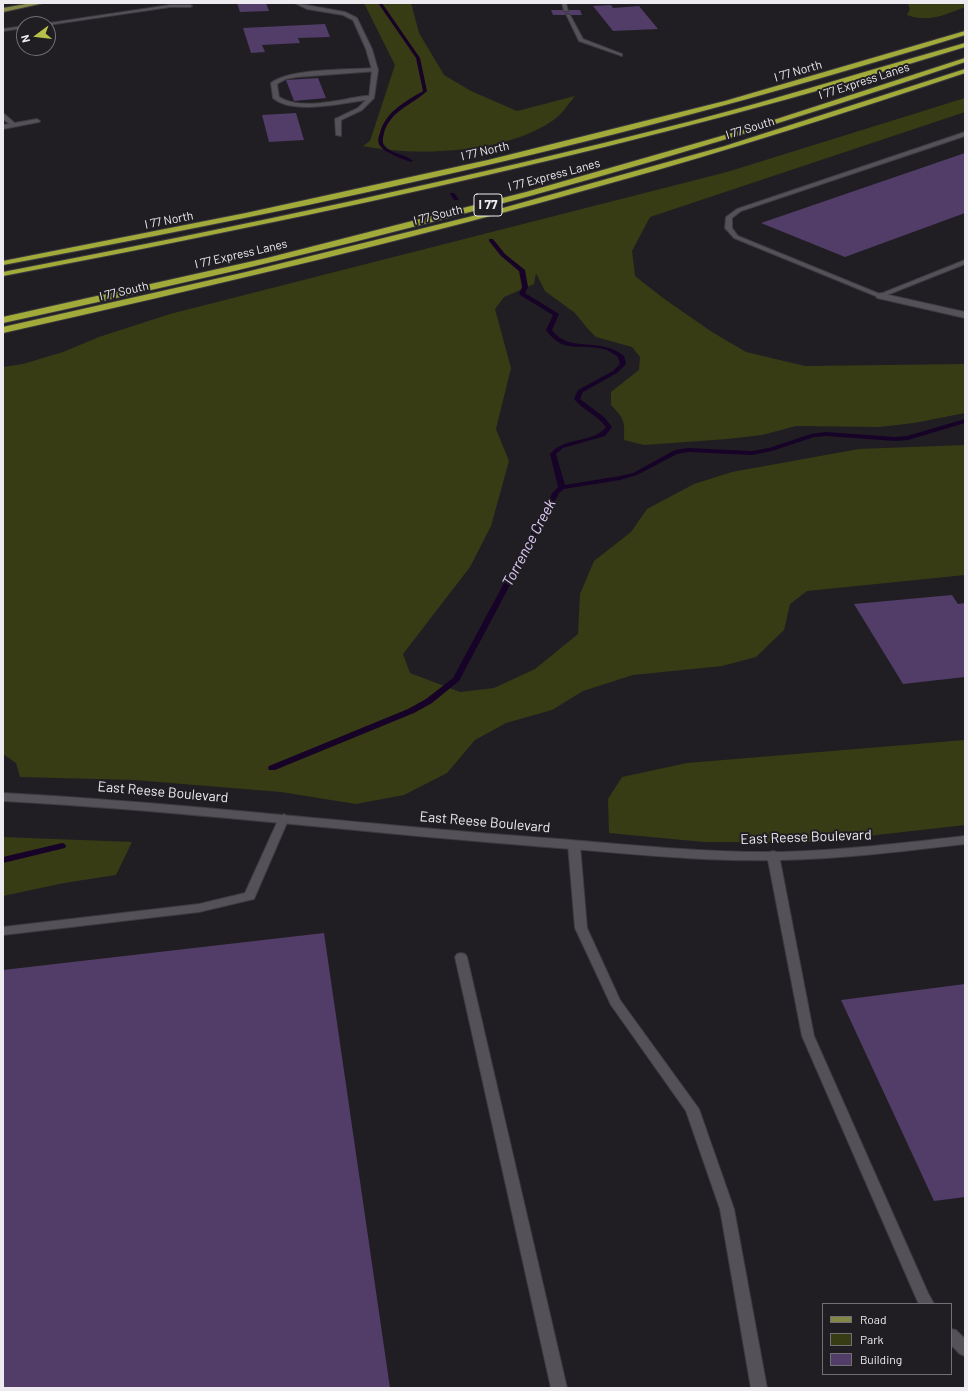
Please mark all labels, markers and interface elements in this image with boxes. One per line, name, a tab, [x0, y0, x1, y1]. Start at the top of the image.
north arrow	[16, 16, 56, 56]
text: N	[18, 34, 32, 44]
street label: I 77 North	[772, 57, 824, 85]
street label: I 77 Express Lanes	[817, 60, 911, 102]
street label: I 77 South	[724, 114, 776, 142]
street label: I 77 North	[459, 138, 511, 164]
street label: I 77 Express Lanes	[506, 156, 602, 194]
road number: I 77	[474, 194, 502, 216]
street label: I 77 South	[412, 202, 464, 228]
street label: I 77 North	[143, 208, 195, 232]
street label: I 77 Express Lanes	[193, 236, 289, 272]
street label: I 77 South	[98, 278, 150, 304]
water label: Torrence Creek	[498, 496, 560, 590]
street label: East Reese Boulevard	[97, 778, 229, 806]
street label: East Reese Boulevard	[419, 808, 551, 836]
street label: East Reese Boulevard	[740, 826, 872, 848]
legend	[822, 1303, 952, 1375]
text: Road	[860, 1312, 887, 1326]
text: Park	[860, 1332, 884, 1346]
text: Building	[860, 1352, 902, 1366]

